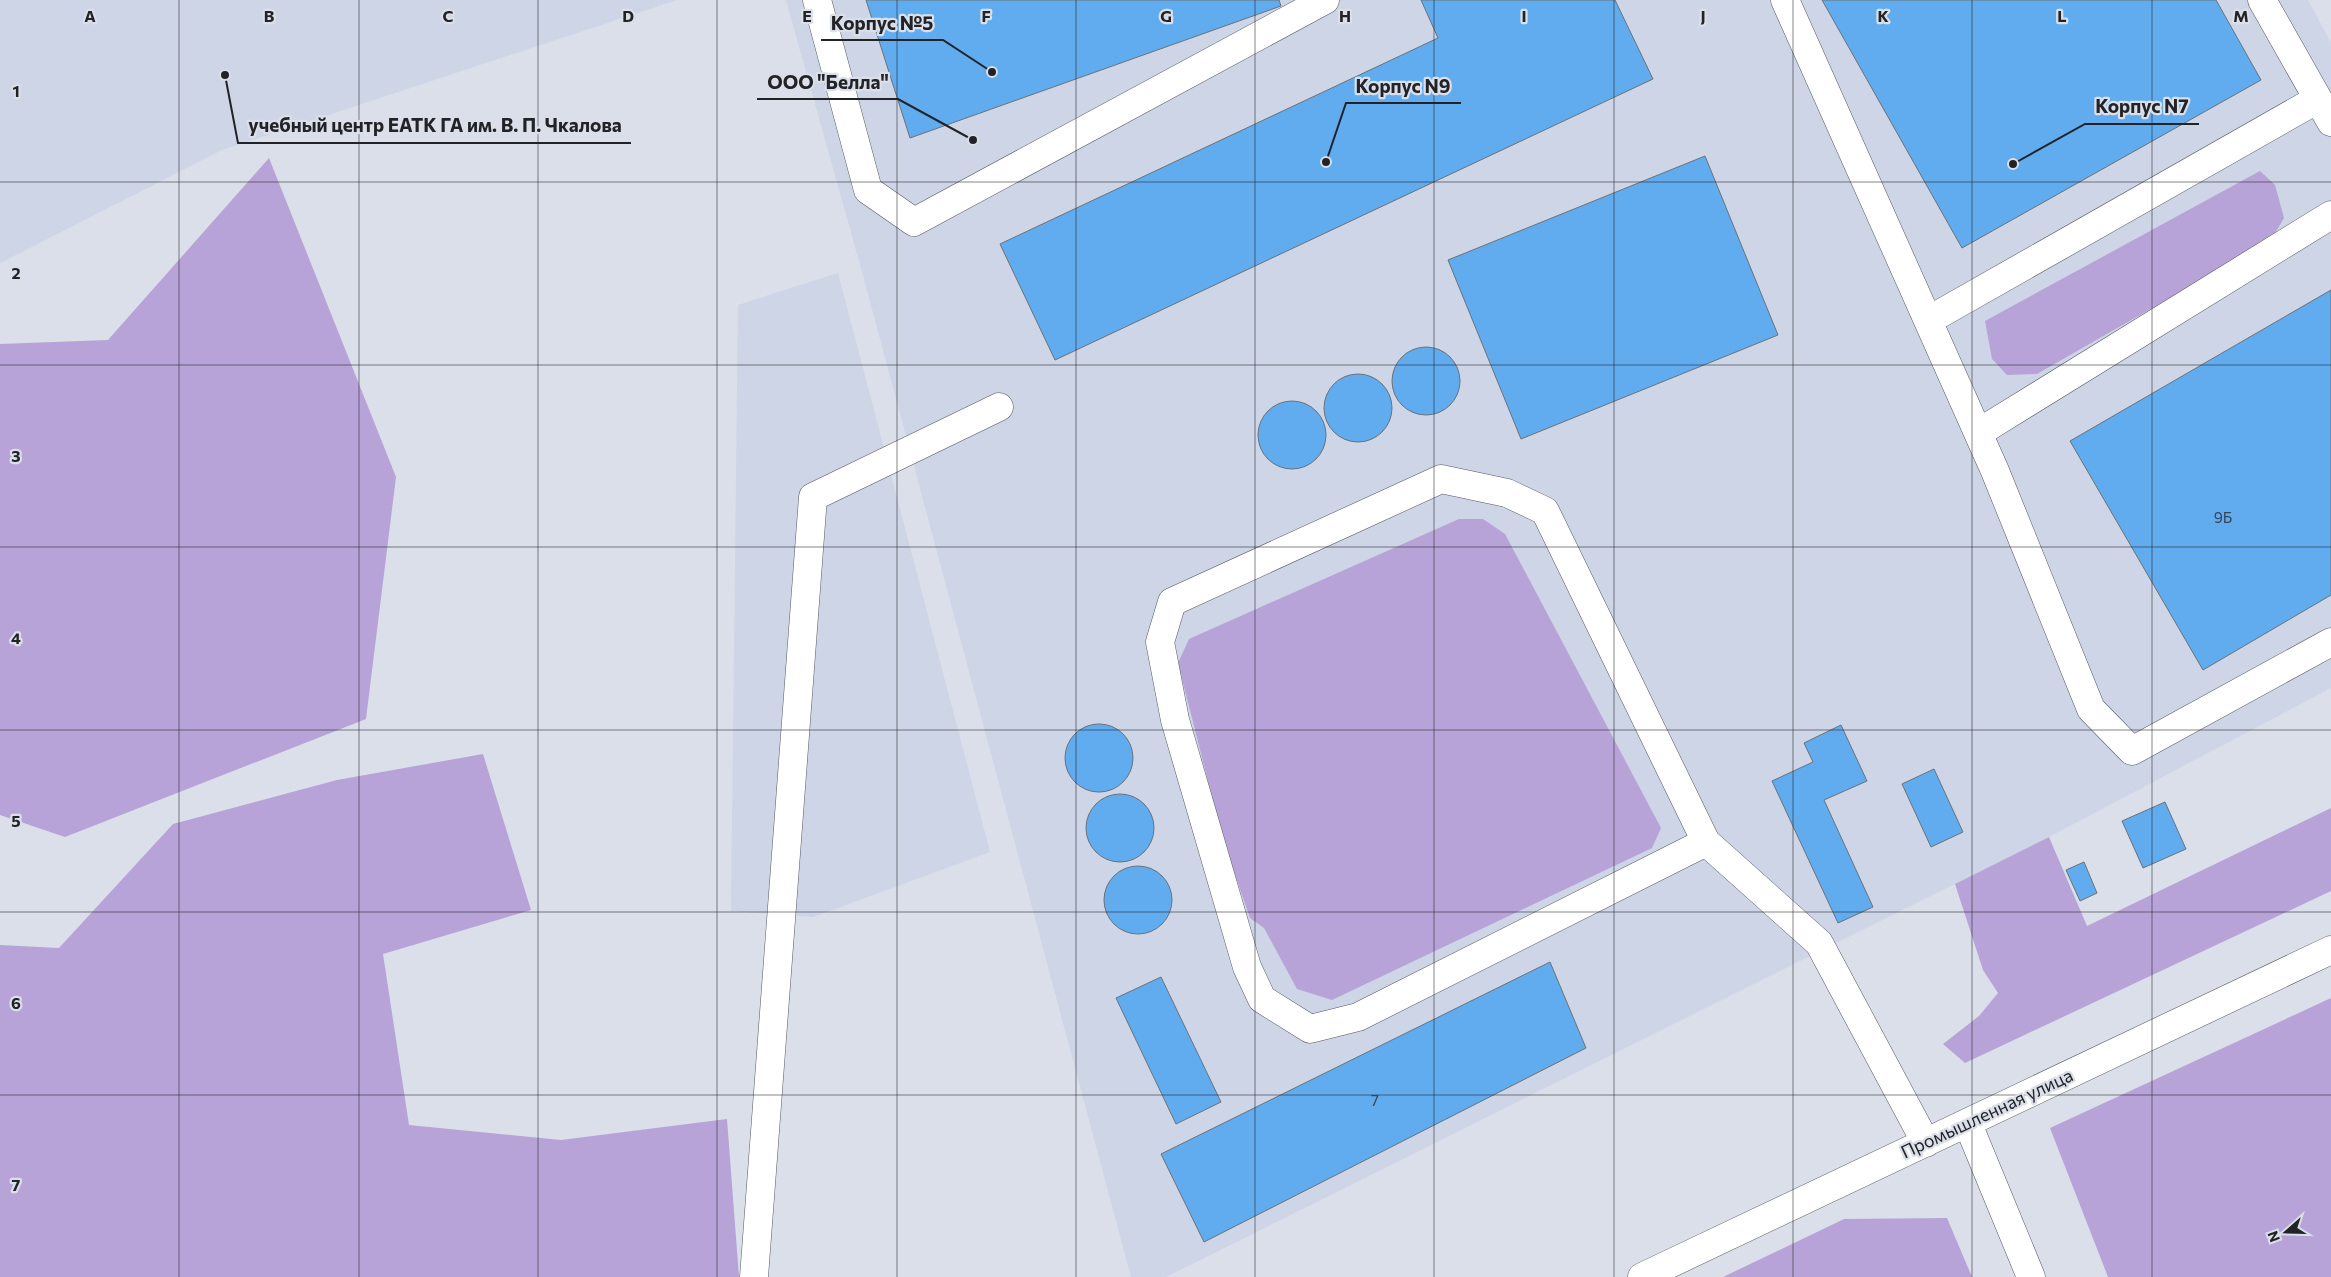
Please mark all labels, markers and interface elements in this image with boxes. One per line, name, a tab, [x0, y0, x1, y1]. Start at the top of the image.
text: A	[84, 6, 96, 25]
text: B	[264, 6, 275, 25]
text: C	[443, 6, 454, 25]
text: D	[622, 6, 634, 25]
text: E	[802, 6, 812, 25]
callout: Корпус №5	[821, 6, 943, 40]
text: F	[981, 6, 991, 25]
text: G	[1160, 6, 1172, 25]
text: H	[1339, 6, 1351, 25]
text: I	[1521, 6, 1527, 25]
text: J	[1700, 6, 1706, 25]
text: K	[1877, 6, 1889, 25]
text: L	[2057, 6, 2067, 25]
text: M	[2233, 6, 2249, 25]
text: Корпус №5	[831, 11, 933, 34]
callout: ООО "Белла"	[757, 65, 898, 99]
callout: Корпус N9	[1346, 69, 1461, 103]
text: ООО "Белла"	[767, 70, 889, 93]
text: Корпус N9	[1356, 74, 1450, 97]
text: 1	[12, 81, 20, 100]
callout: Корпус N7	[2085, 90, 2199, 124]
text: Корпус N7	[2095, 94, 2189, 117]
callout: учебный центр ЕАТК ГА им. В. П. Чкалова	[238, 109, 631, 143]
text: учебный центр ЕАТК ГА им. В. П. Чкалова	[248, 113, 622, 136]
text: 2	[11, 263, 21, 282]
text: 3	[11, 446, 21, 465]
house number: 9Б	[2214, 508, 2232, 526]
text: 4	[11, 628, 21, 647]
text: 5	[11, 811, 21, 830]
text: 6	[11, 993, 21, 1012]
street label: Промышленная улица	[1897, 1064, 2076, 1163]
house number: 7	[1371, 1091, 1379, 1109]
text: 7	[12, 1175, 21, 1194]
north arrow	[2261, 1207, 2311, 1257]
text: N	[2264, 1229, 2283, 1244]

